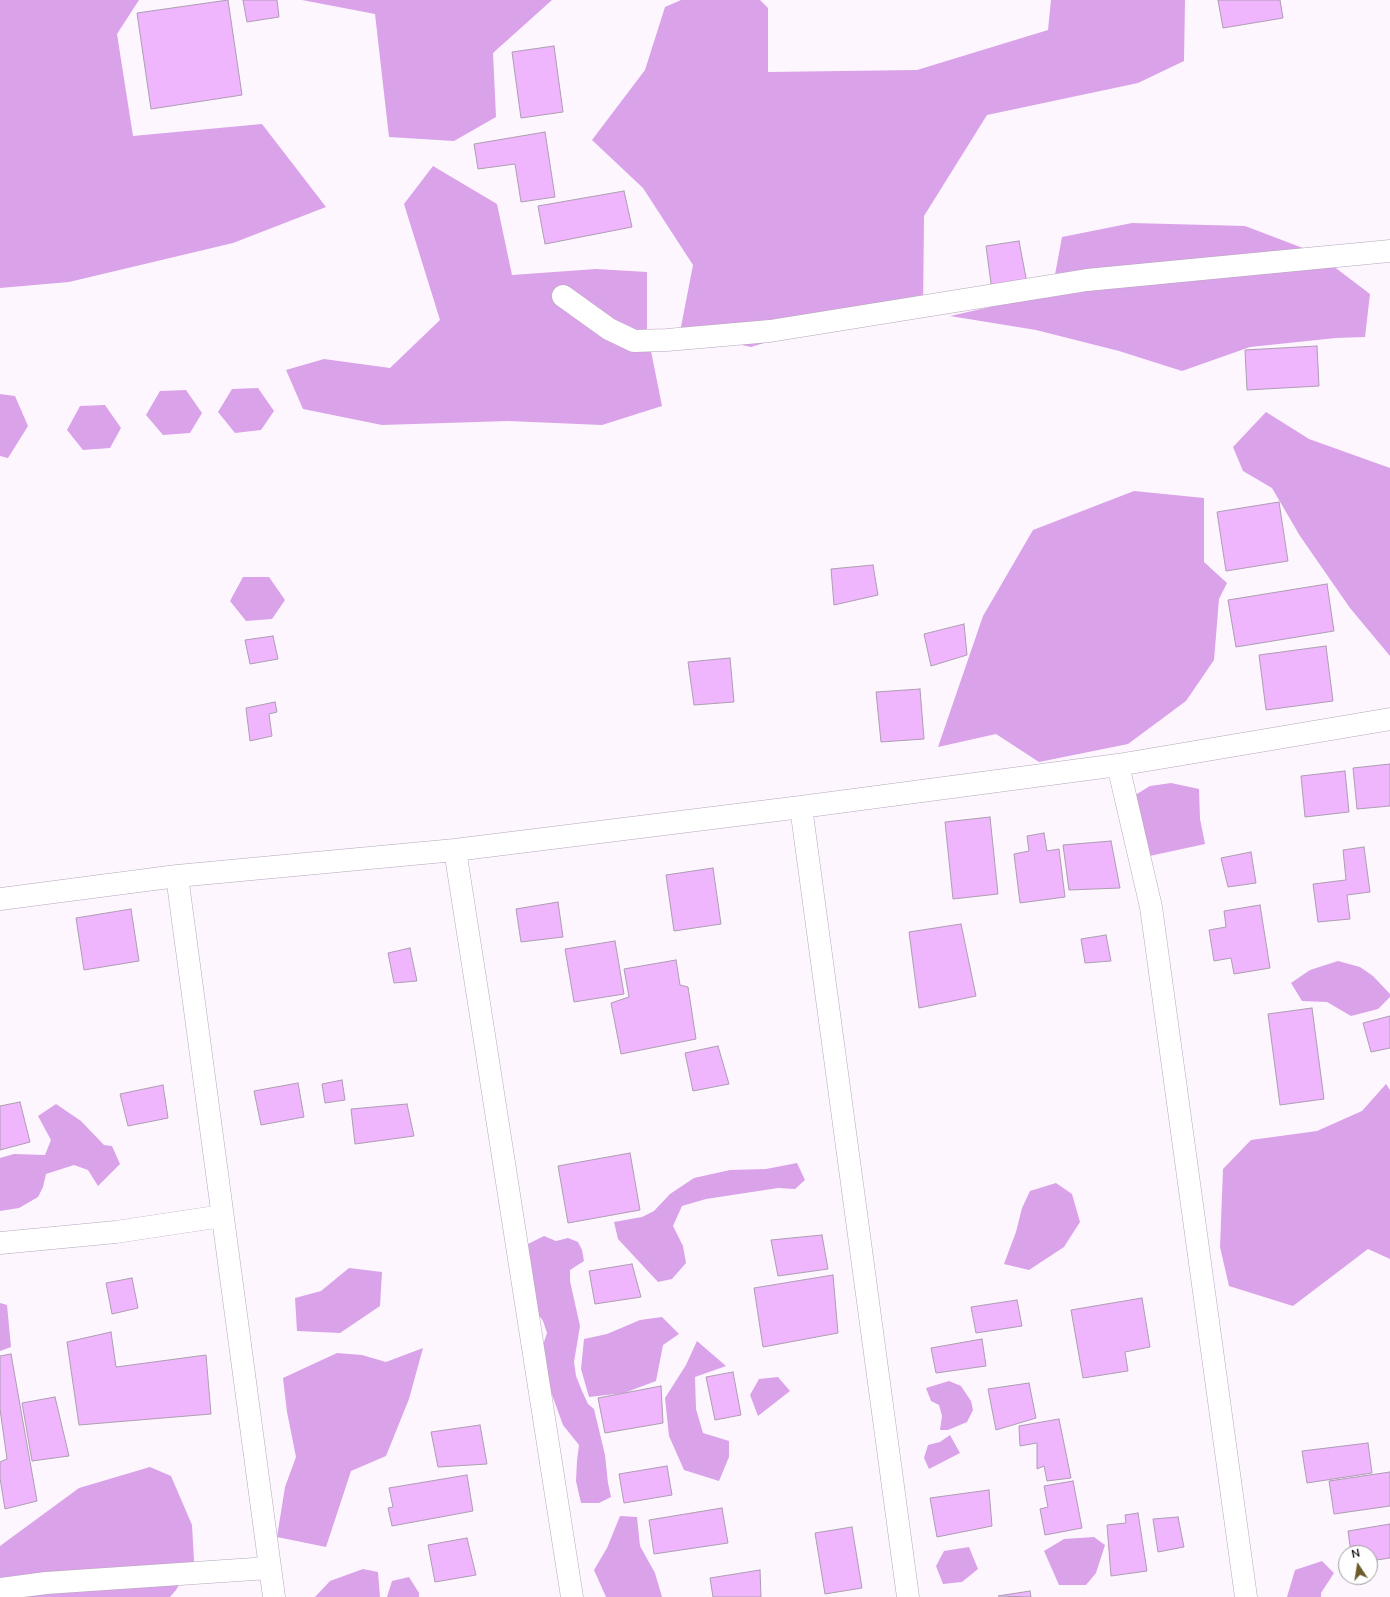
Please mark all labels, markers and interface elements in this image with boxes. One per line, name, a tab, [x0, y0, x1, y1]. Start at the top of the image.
north arrow	[1338, 1545, 1378, 1585]
text: N	[1350, 1546, 1361, 1562]

